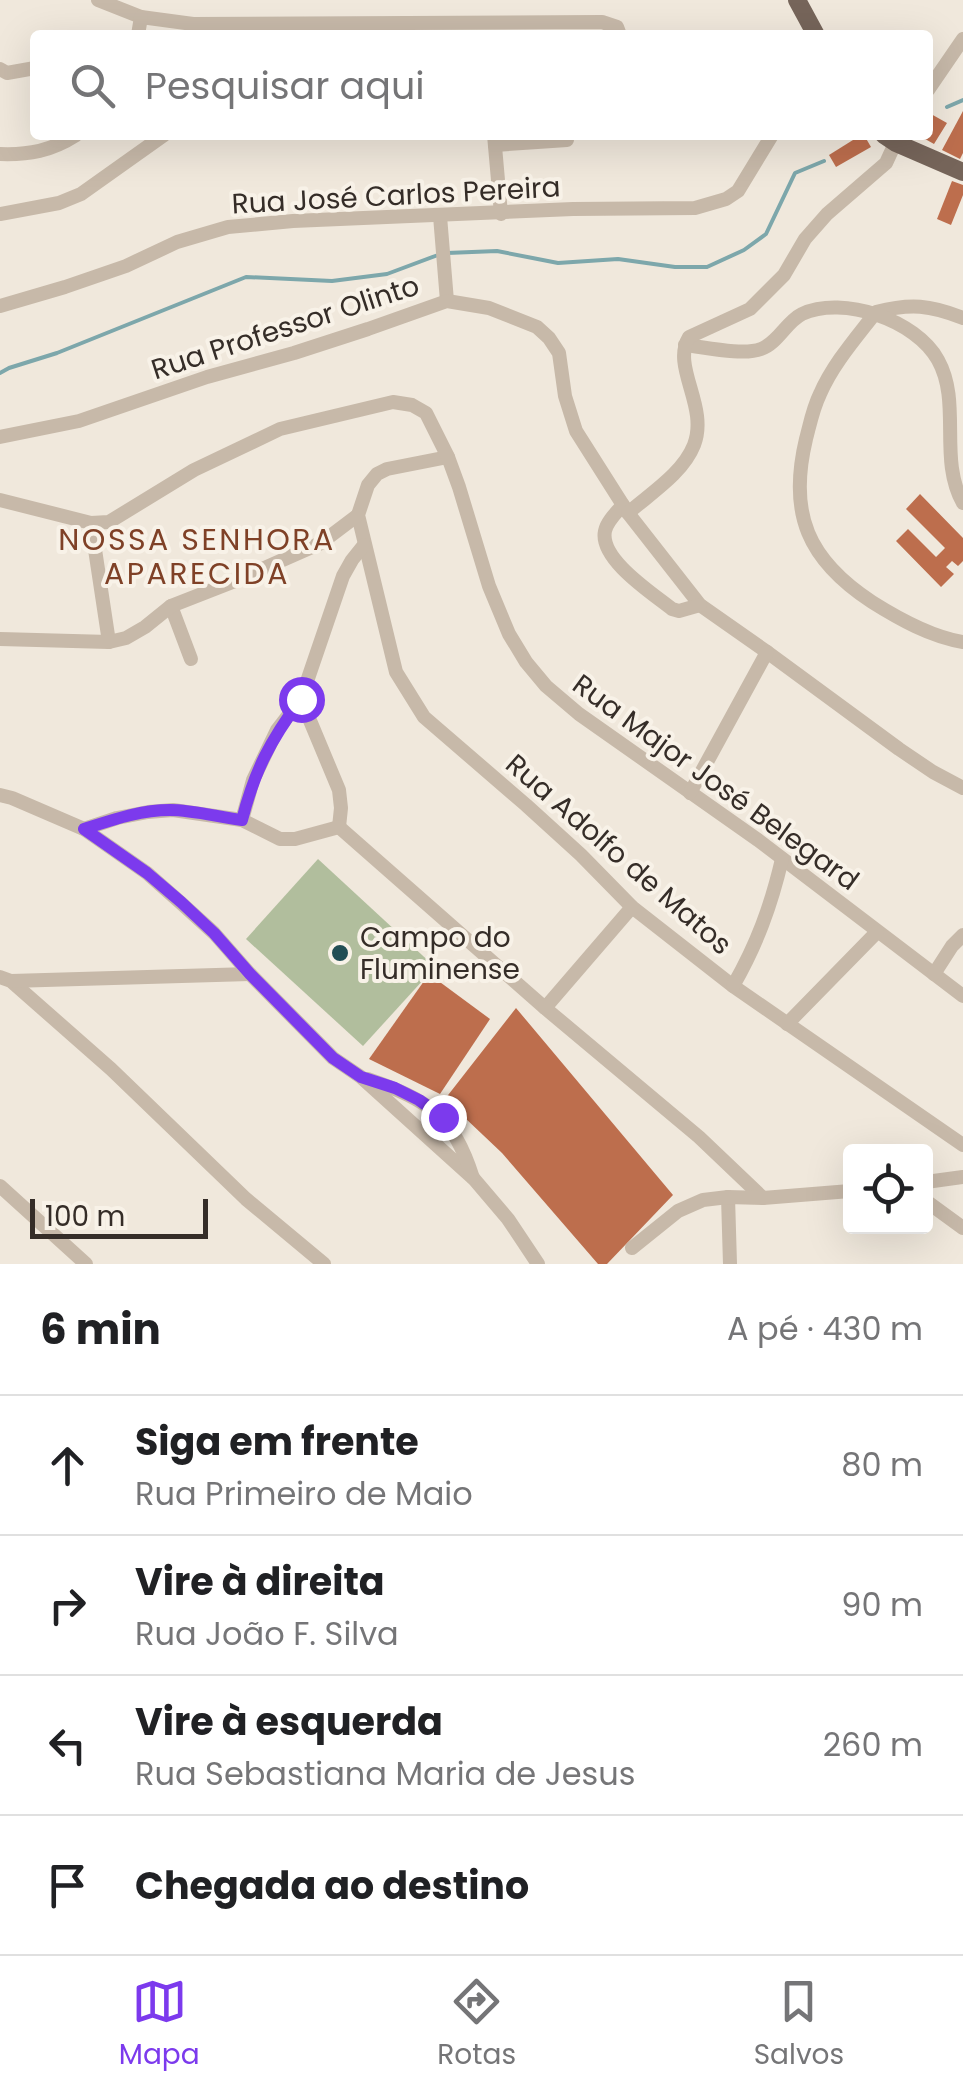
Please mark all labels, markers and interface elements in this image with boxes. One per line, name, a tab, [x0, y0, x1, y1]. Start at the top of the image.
search box	[30, 30, 933, 140]
icon: search	[65, 58, 120, 113]
text: Pesquisar aqui	[145, 59, 425, 112]
street label: Rua José Carlos Pereira	[231, 167, 561, 224]
street label: Rua Professor Olinto	[146, 266, 424, 389]
district label: NOSSA SENHORA APARECIDA	[58, 518, 336, 595]
street label: Rua Major José Belegard	[565, 665, 867, 900]
route start	[279, 677, 325, 723]
street label: Rua Adolfo de Matos	[497, 745, 740, 964]
place label: Campo do Fluminense	[360, 918, 520, 989]
marker: Campo do Fluminense	[329, 942, 351, 964]
route end	[421, 1095, 467, 1141]
map controls	[843, 1144, 933, 1234]
button: locate	[843, 1144, 933, 1234]
scale bar	[30, 1194, 208, 1238]
text: 100 m	[45, 1197, 125, 1236]
text: 6 min	[40, 1300, 161, 1359]
text: A pé · 430 m	[727, 1306, 923, 1351]
text: Siga em frente	[135, 1415, 419, 1468]
icon: ahead	[40, 1438, 95, 1493]
text: 80 m	[841, 1442, 923, 1487]
text: Rua Primeiro de Maio	[135, 1471, 473, 1516]
text: Vire à direita	[135, 1555, 385, 1608]
icon: right	[40, 1578, 95, 1633]
text: 90 m	[841, 1582, 923, 1627]
text: Rua João F. Silva	[135, 1611, 399, 1656]
text: Vire à esquerda	[135, 1695, 443, 1748]
icon: left	[40, 1718, 95, 1773]
text: 260 m	[823, 1722, 923, 1767]
text: Rua Sebastiana Maria de Jesus	[135, 1751, 635, 1796]
icon: arrive	[40, 1858, 95, 1913]
text: Chegada ao destino	[135, 1859, 529, 1912]
tab: Mapa	[119, 1974, 200, 2076]
tab: Rotas	[437, 1974, 516, 2076]
tab: Salvos	[754, 1974, 844, 2076]

